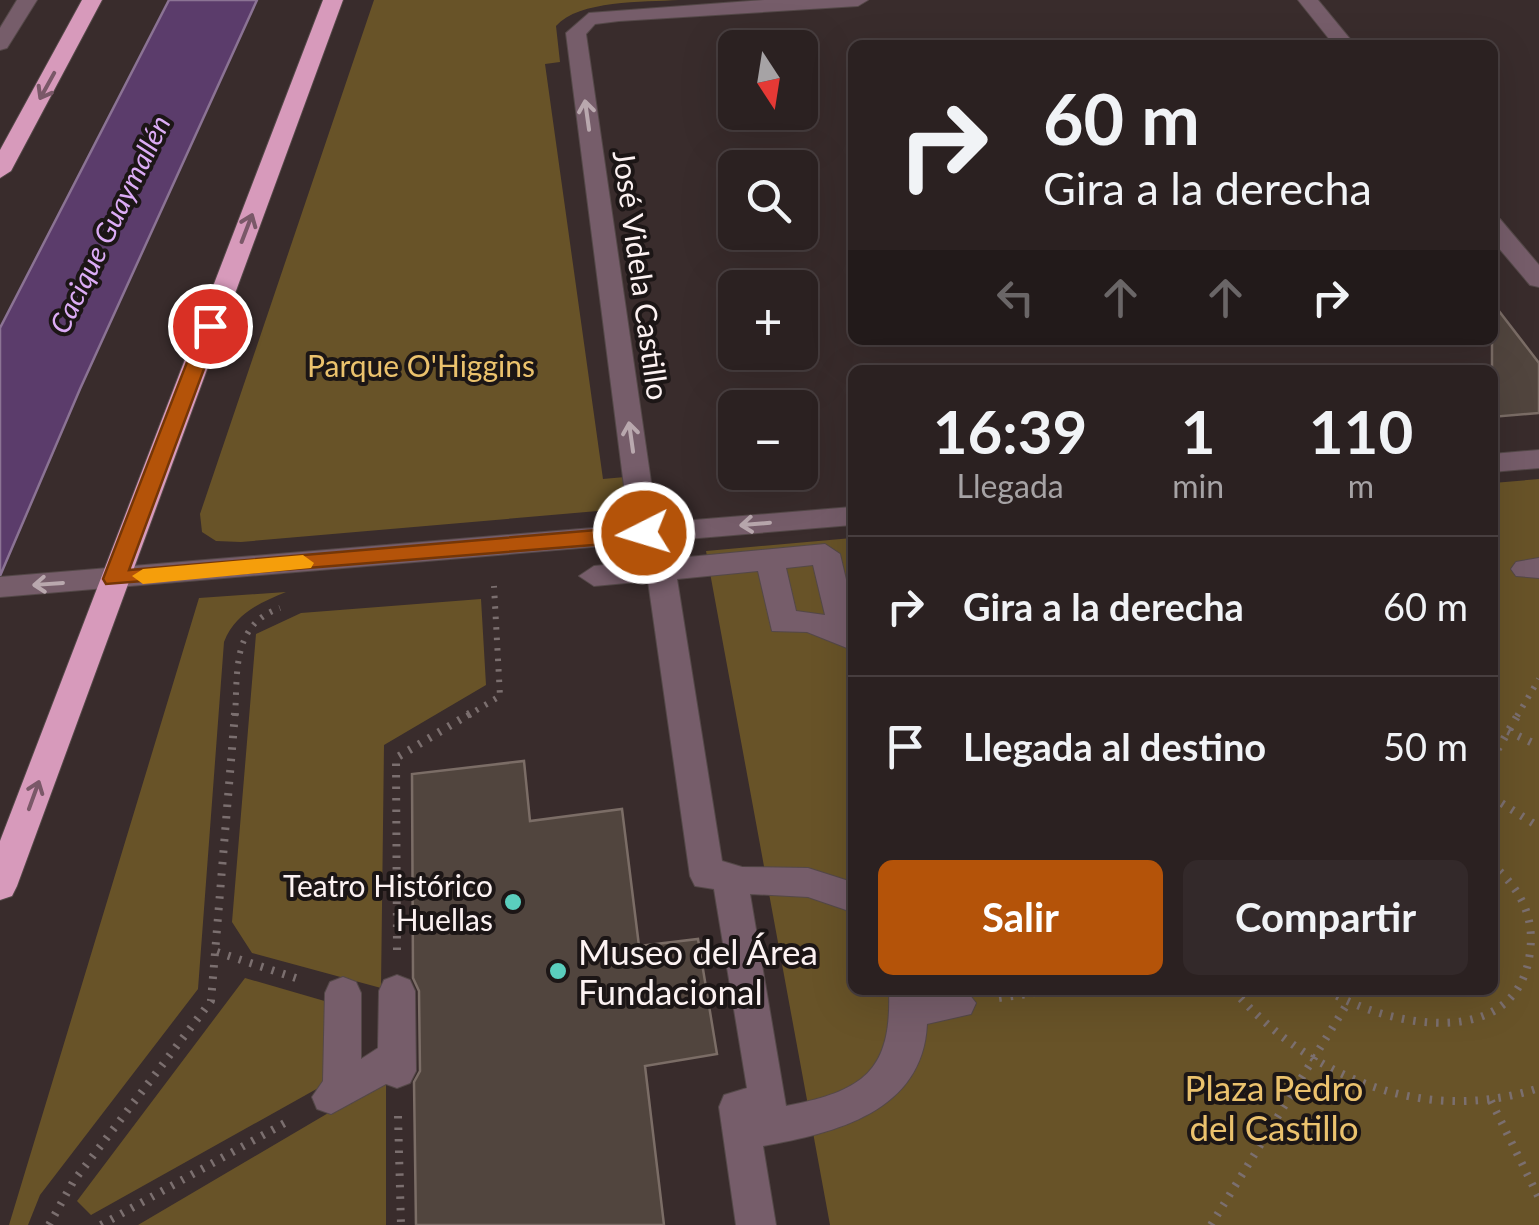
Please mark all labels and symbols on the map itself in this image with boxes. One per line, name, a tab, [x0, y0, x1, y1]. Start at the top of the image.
north arrow	[718, 30, 818, 130]
one-way arrow	[37, 71, 56, 101]
one-way arrow	[577, 99, 596, 131]
water label: Cacique Guaymallén	[41, 109, 177, 339]
street label: José Videla Castillo	[607, 148, 677, 402]
one-way arrow	[239, 214, 257, 245]
pin	[168, 284, 253, 369]
park label: Parque O'Higgins	[307, 347, 535, 383]
one-way arrow	[621, 421, 640, 453]
position arrow	[592, 481, 696, 585]
one-way arrow	[740, 515, 772, 534]
one-way arrow	[32, 574, 64, 593]
one-way arrow	[26, 780, 44, 811]
place label: Teatro Histórico Huellas	[283, 867, 493, 937]
marker: Teatro Histórico Huellas	[502, 891, 524, 913]
place label: Museo del Área Fundacional	[578, 930, 818, 1012]
marker: Museo del Área Fundacional	[547, 960, 569, 982]
park label: Plaza Pedro del Castillo	[1185, 1066, 1363, 1148]

